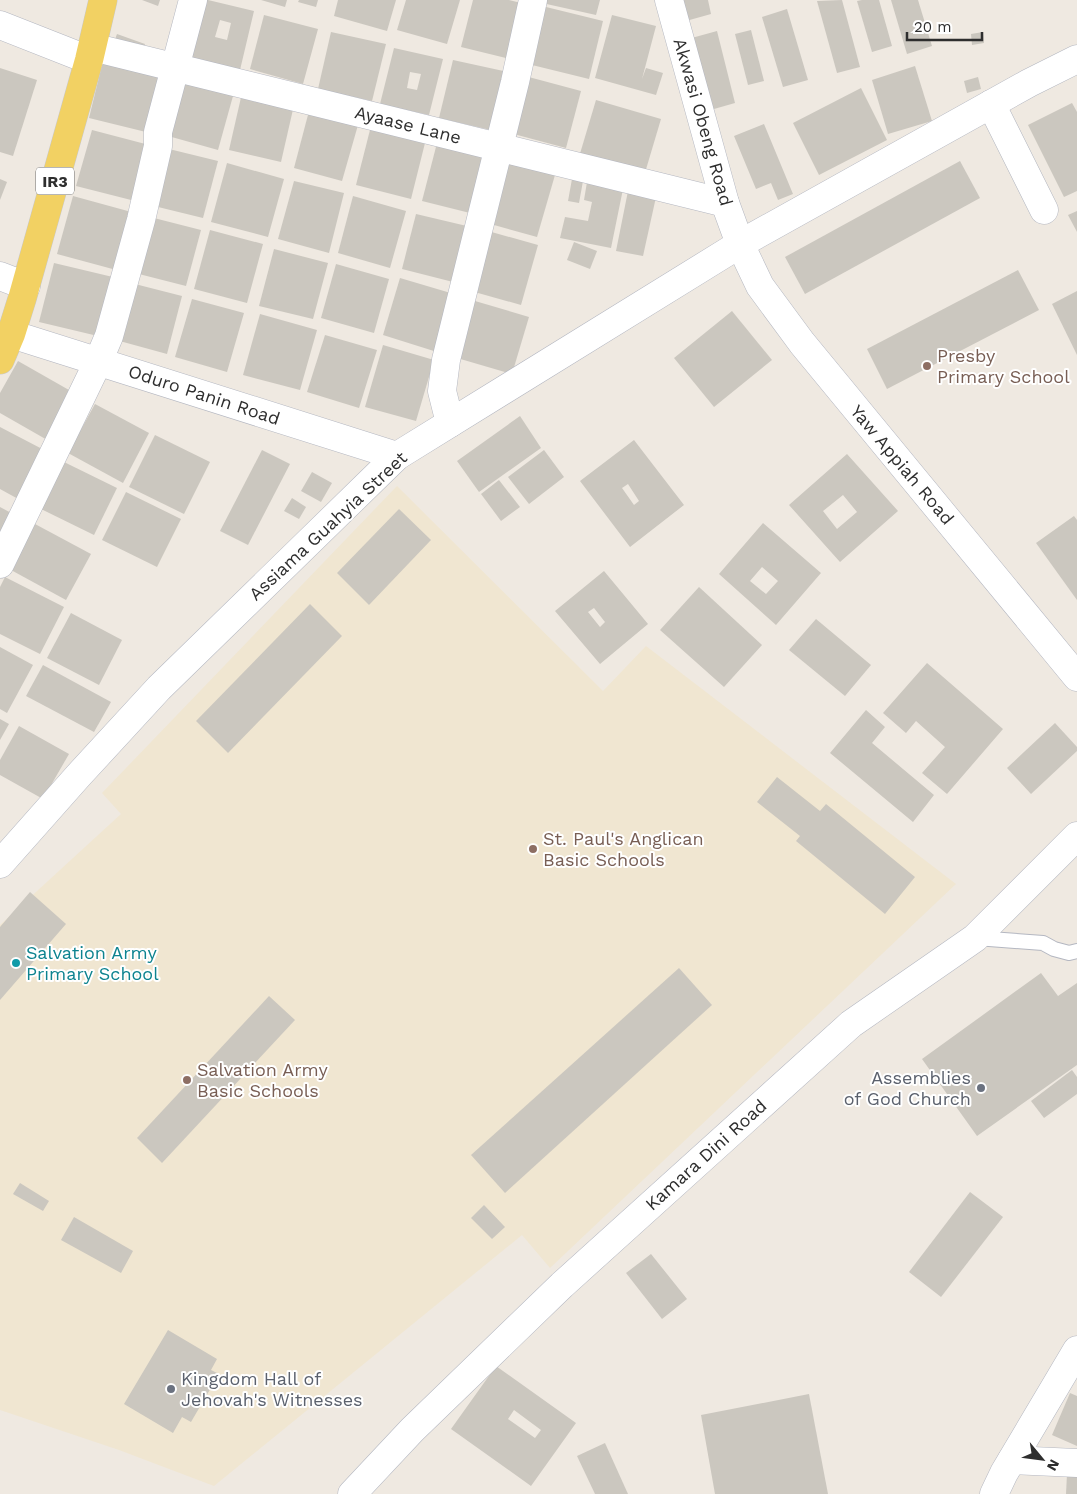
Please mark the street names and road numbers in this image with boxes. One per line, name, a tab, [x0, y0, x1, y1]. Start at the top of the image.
street label: Akwasi Obeng Road	[669, 36, 737, 208]
street label: Ayaase Lane	[353, 101, 464, 148]
road number: IR3	[36, 168, 74, 195]
street label: Oduro Panin Road	[126, 360, 283, 429]
street label: Yaw Appiah Road	[846, 401, 958, 529]
street label: Assiama Guahyia Street	[244, 447, 411, 604]
street label: Kamara Dini Road	[641, 1095, 771, 1215]

